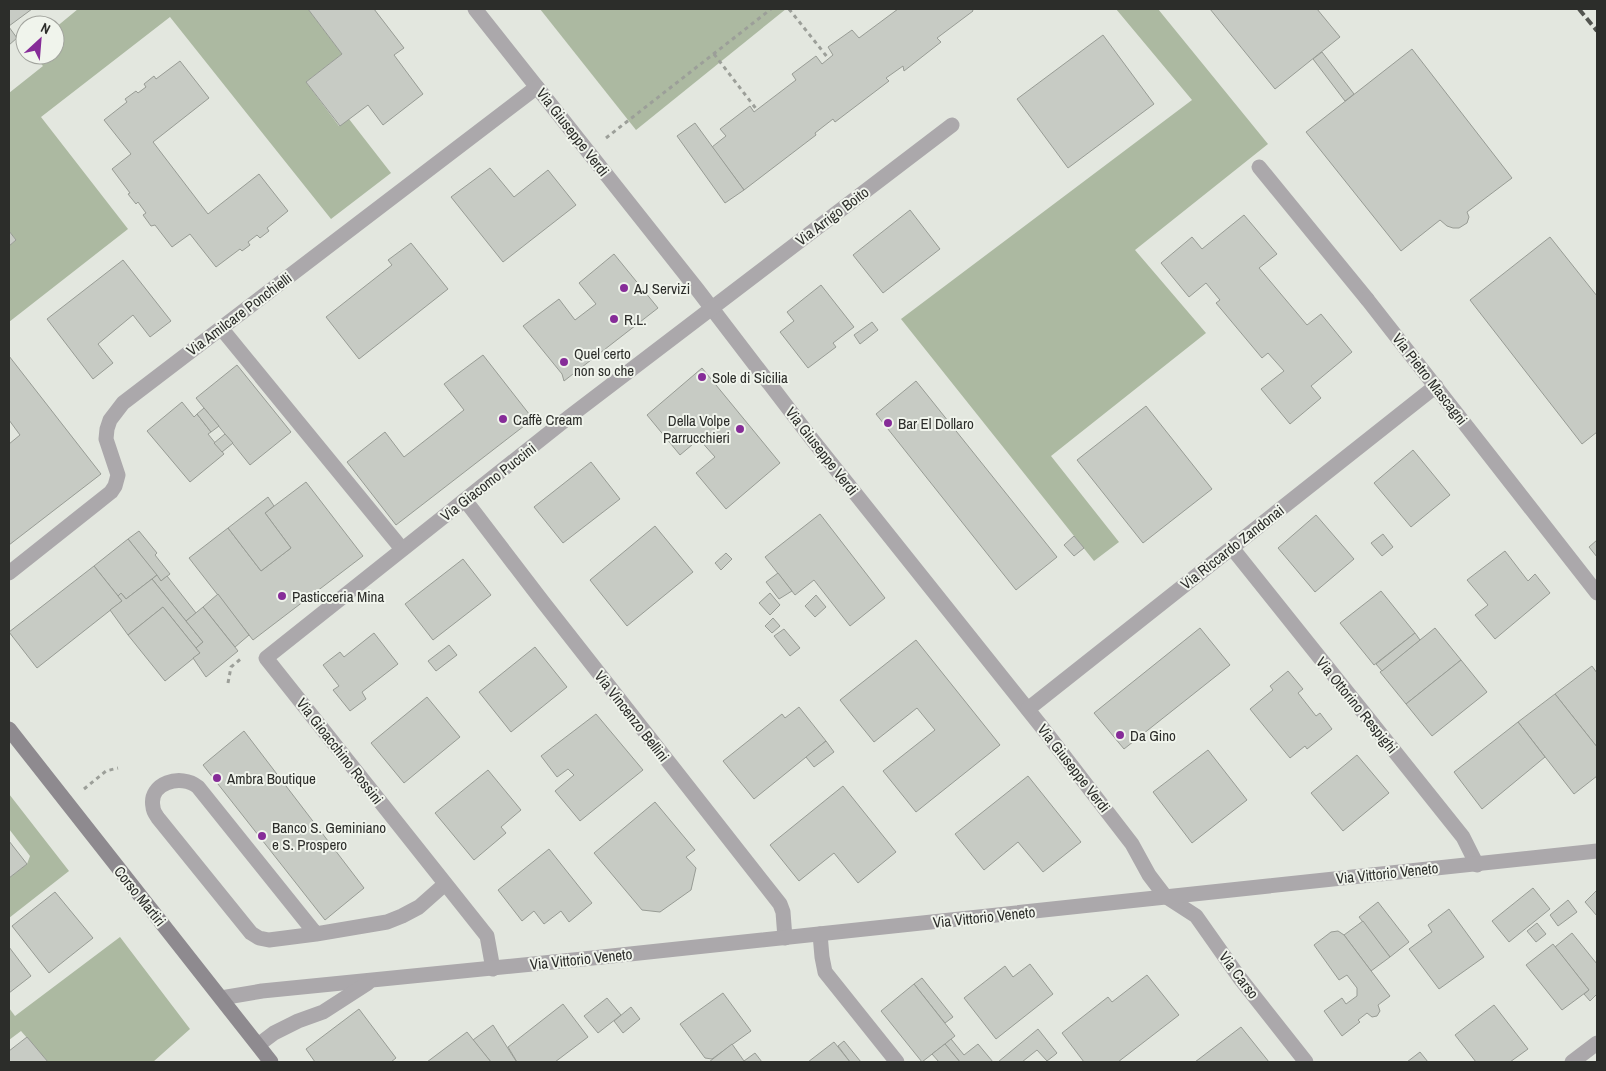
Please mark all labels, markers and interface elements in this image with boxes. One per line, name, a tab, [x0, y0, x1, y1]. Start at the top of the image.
north arrow	[15, 15, 65, 65]
text: N	[38, 18, 53, 38]
street label: Via Giuseppe Verdi	[532, 83, 614, 181]
street label: Via Arrigo Boito	[791, 181, 873, 250]
street label: Via Amilcare Ponchielli	[182, 267, 296, 361]
place label: AJ Servizi	[633, 278, 690, 299]
marker: AJ Servizi	[618, 282, 630, 294]
place label: R.L.	[624, 309, 647, 330]
marker: R.L.	[608, 313, 620, 325]
street label: Via Pietro Mascagni	[1387, 329, 1473, 429]
place label: Quel certo non so che	[574, 343, 634, 381]
marker: Quel certo non so che	[558, 356, 570, 368]
place label: Sole di Sicilia	[712, 367, 788, 388]
marker: Sole di Sicilia	[696, 371, 708, 383]
street label: Via Giuseppe Verdi	[781, 402, 863, 500]
place label: Caffè Cream	[513, 409, 583, 430]
place label: Della Volpe Parrucchieri	[663, 410, 730, 448]
marker: Caffè Cream	[497, 413, 509, 425]
place label: Bar El Dollaro	[898, 413, 974, 434]
marker: Bar El Dollaro	[882, 417, 894, 429]
marker: Della Volpe Parrucchieri	[734, 423, 746, 435]
street label: Via Giacomo Puccini	[436, 438, 540, 526]
street label: Via Riccardo Zandonai	[1176, 500, 1288, 594]
place label: Pasticceria Mina	[292, 586, 384, 607]
marker: Pasticceria Mina	[276, 590, 288, 602]
street label: Via Ottorino Respighi	[1311, 652, 1403, 758]
street label: Via Vincenzo Bellini	[590, 666, 674, 766]
street label: Via Gioacchino Rossini	[292, 693, 388, 809]
street label: Via Giuseppe Verdi	[1033, 719, 1115, 817]
place label: Da Gino	[1130, 725, 1176, 746]
marker: Da Gino	[1114, 729, 1126, 741]
place label: Ambra Boutique	[226, 768, 316, 789]
marker: Ambra Boutique	[211, 772, 223, 784]
place label: Banco S. Geminiano e S. Prospero	[272, 817, 386, 855]
marker: Banco S. Geminiano e S. Prospero	[256, 830, 268, 842]
street label: Via Vittorio Veneto	[1335, 857, 1439, 889]
street label: Corso Martiri	[109, 862, 171, 930]
street label: Via Vittorio Veneto	[932, 901, 1036, 933]
street label: Via Vittorio Veneto	[529, 943, 633, 975]
street label: Via Carso	[1214, 947, 1264, 1003]

